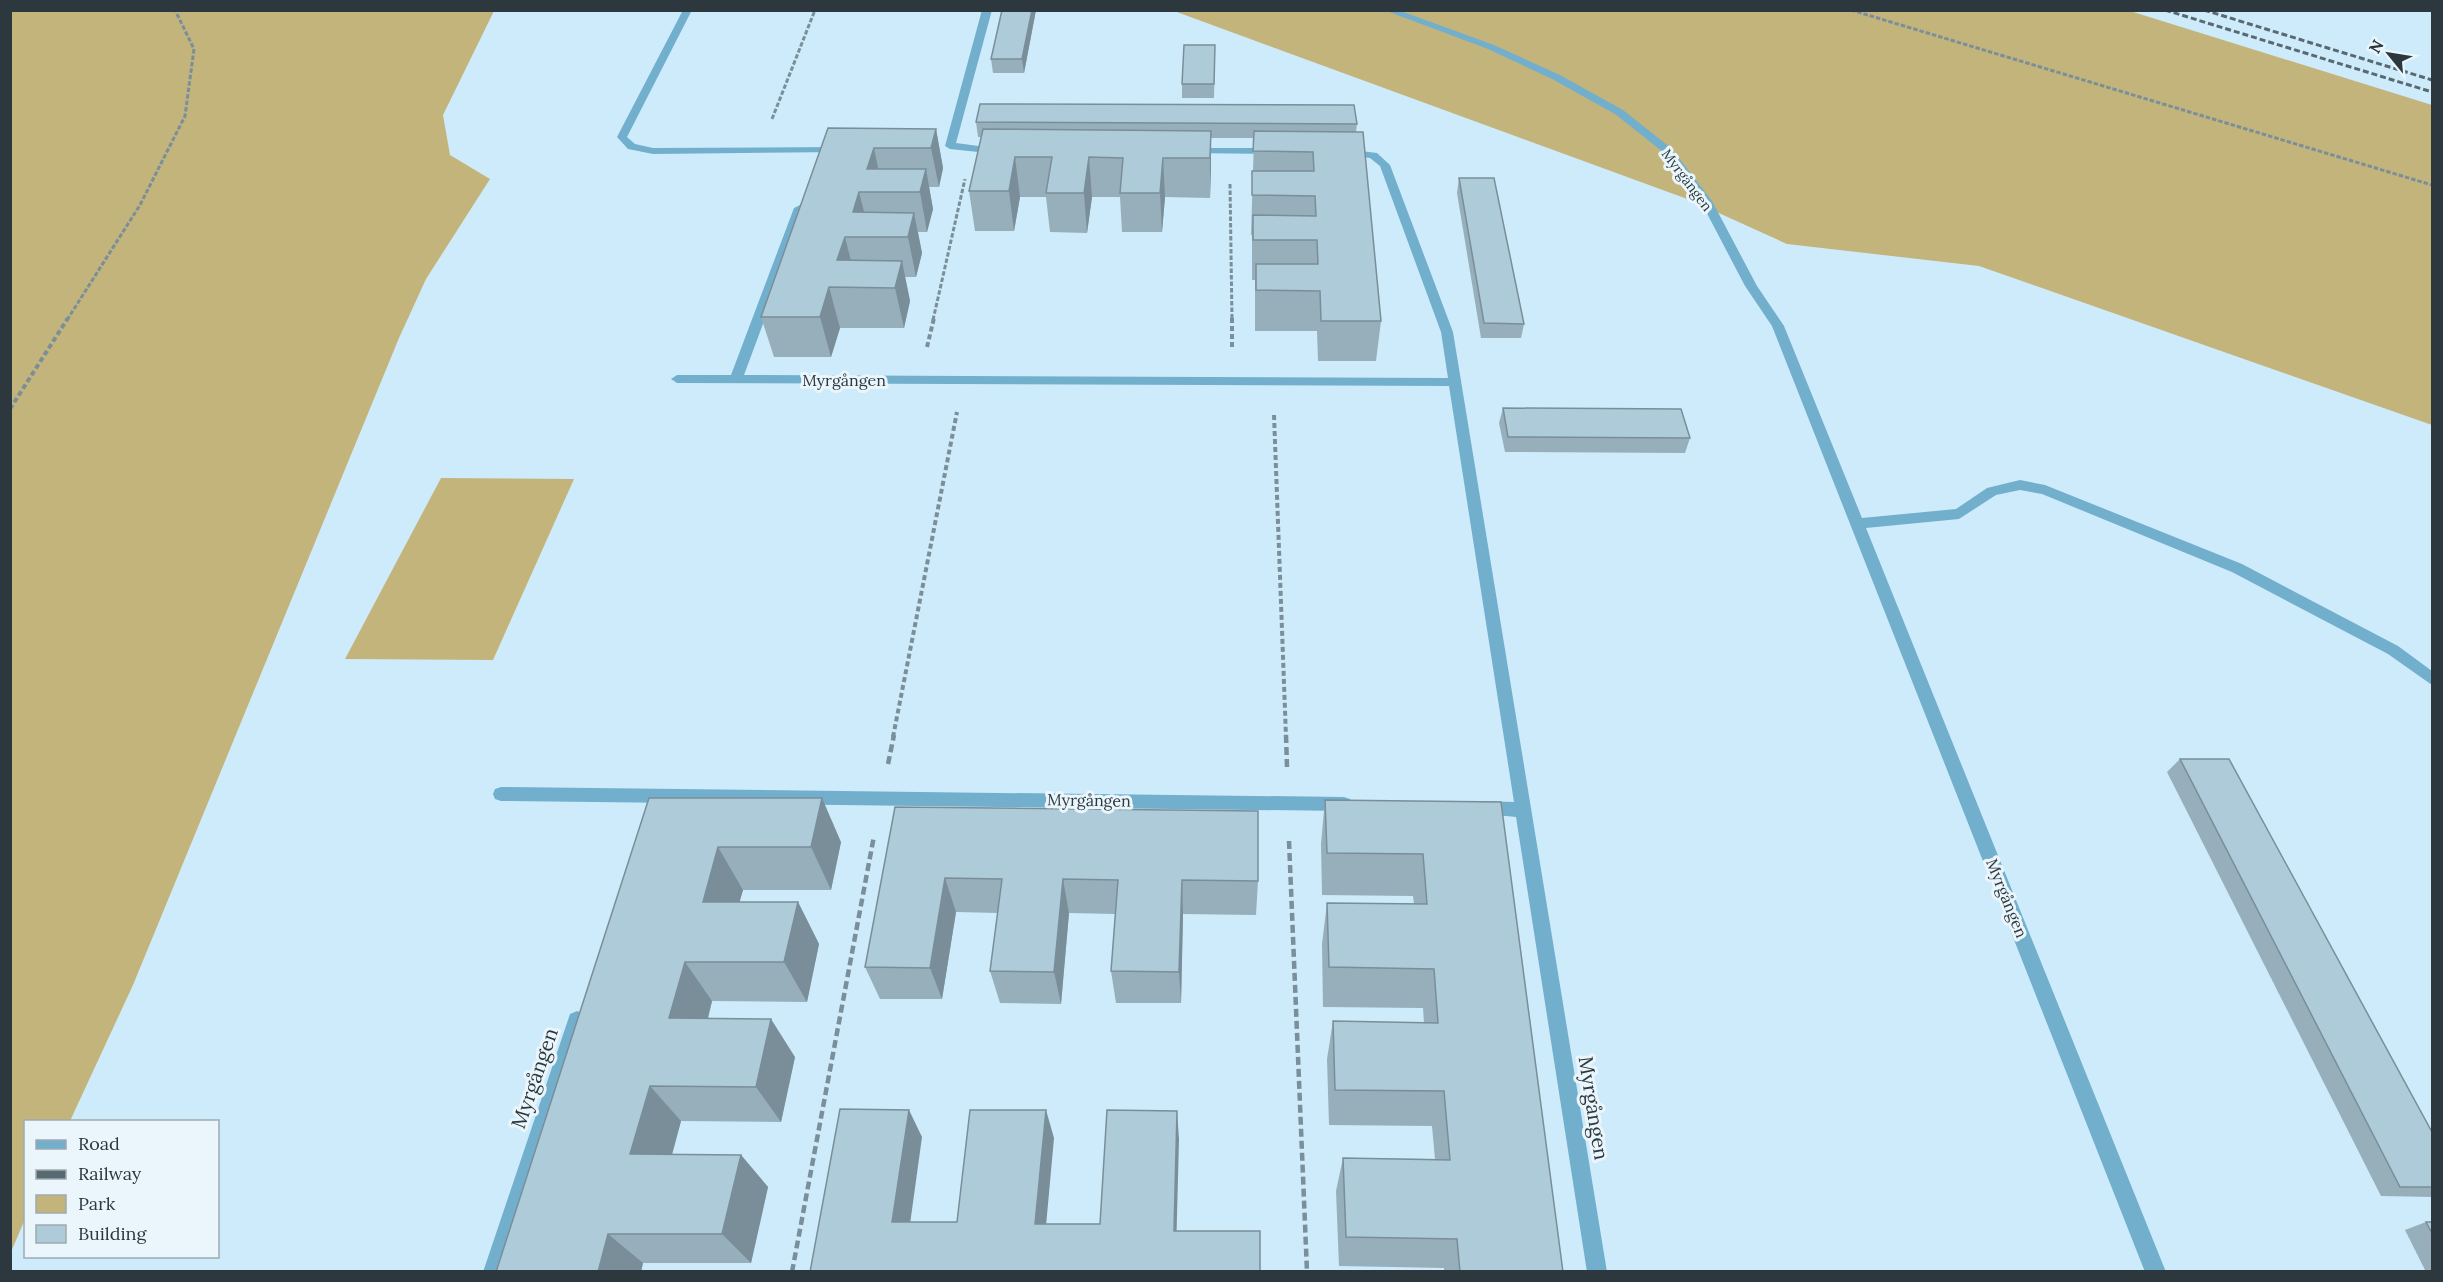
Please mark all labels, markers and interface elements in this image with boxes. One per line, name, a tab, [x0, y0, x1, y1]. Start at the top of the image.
north arrow	[2359, 24, 2419, 84]
text: N	[2364, 36, 2388, 57]
street label: Myrgången	[1658, 145, 1717, 215]
street label: Myrgången	[802, 370, 886, 390]
street label: Myrgången	[1047, 789, 1131, 811]
street label: Myrgången	[1982, 855, 2032, 941]
street label: Myrgången	[505, 1024, 563, 1132]
street label: Myrgången	[1573, 1054, 1615, 1162]
legend	[24, 1120, 219, 1258]
text: Road	[78, 1132, 120, 1155]
text: Railway	[78, 1162, 142, 1185]
text: Park	[78, 1192, 116, 1215]
text: Building	[78, 1222, 148, 1245]

